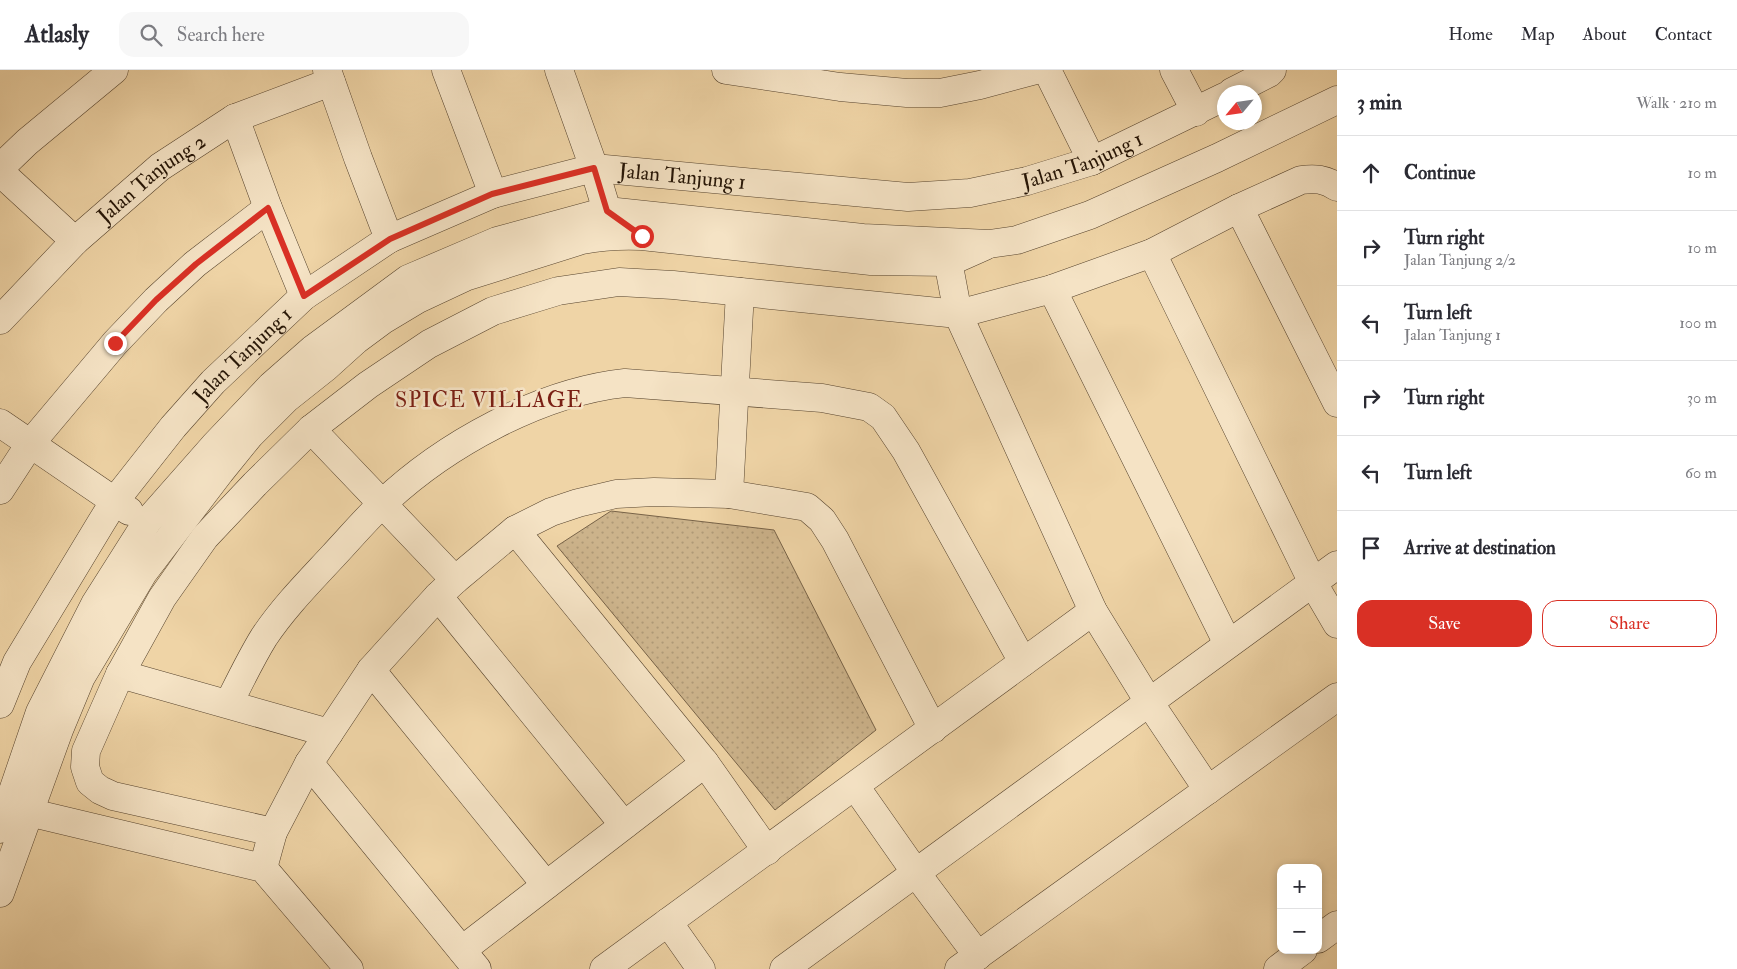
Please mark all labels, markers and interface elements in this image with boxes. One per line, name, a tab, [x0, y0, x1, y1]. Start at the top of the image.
search box	[119, 12, 469, 57]
text: Atlasly	[25, 19, 89, 50]
icon: search	[137, 21, 165, 49]
text: Search here	[177, 23, 265, 47]
text: Home	[1448, 23, 1493, 46]
text: Map	[1521, 23, 1555, 46]
text: About	[1583, 23, 1627, 46]
text: Contact	[1655, 23, 1712, 46]
north arrow	[1217, 85, 1262, 130]
text: 3 min	[1357, 89, 1402, 116]
text: Walk · 210 m	[1636, 93, 1717, 113]
street label: Jalan Tanjung 1	[1019, 125, 1147, 196]
street label: Jalan Tanjung 2	[91, 128, 211, 230]
street label: Jalan Tanjung 1	[617, 157, 747, 196]
icon: ahead	[1357, 159, 1385, 187]
text: Continue	[1404, 161, 1475, 185]
text: 10 m	[1687, 163, 1717, 183]
route start	[631, 225, 654, 248]
text: Turn right	[1404, 226, 1484, 250]
icon: right	[1357, 234, 1385, 262]
text: 10 m	[1687, 238, 1717, 258]
text: Jalan Tanjung 2/2	[1404, 250, 1516, 270]
street label: Jalan Tanjung 1	[187, 301, 298, 410]
text: Turn left	[1404, 301, 1472, 325]
icon: left	[1357, 309, 1385, 337]
text: 100 m	[1679, 313, 1717, 333]
text: Jalan Tanjung 1	[1404, 325, 1501, 345]
route end	[104, 332, 127, 355]
icon: right	[1357, 384, 1385, 412]
district label: SPICE VILLAGE	[395, 386, 583, 414]
text: Turn right	[1404, 386, 1484, 410]
text: 30 m	[1687, 388, 1717, 408]
icon: left	[1357, 459, 1385, 487]
text: Turn left	[1404, 461, 1472, 485]
text: 60 m	[1685, 463, 1717, 483]
icon: arrive	[1357, 534, 1385, 562]
text: Arrive at destination	[1404, 536, 1556, 560]
button: Save	[1357, 600, 1532, 647]
button: Share	[1542, 600, 1717, 647]
map controls	[1277, 864, 1322, 954]
button: +	[1277, 864, 1322, 909]
button: −	[1277, 909, 1322, 954]

